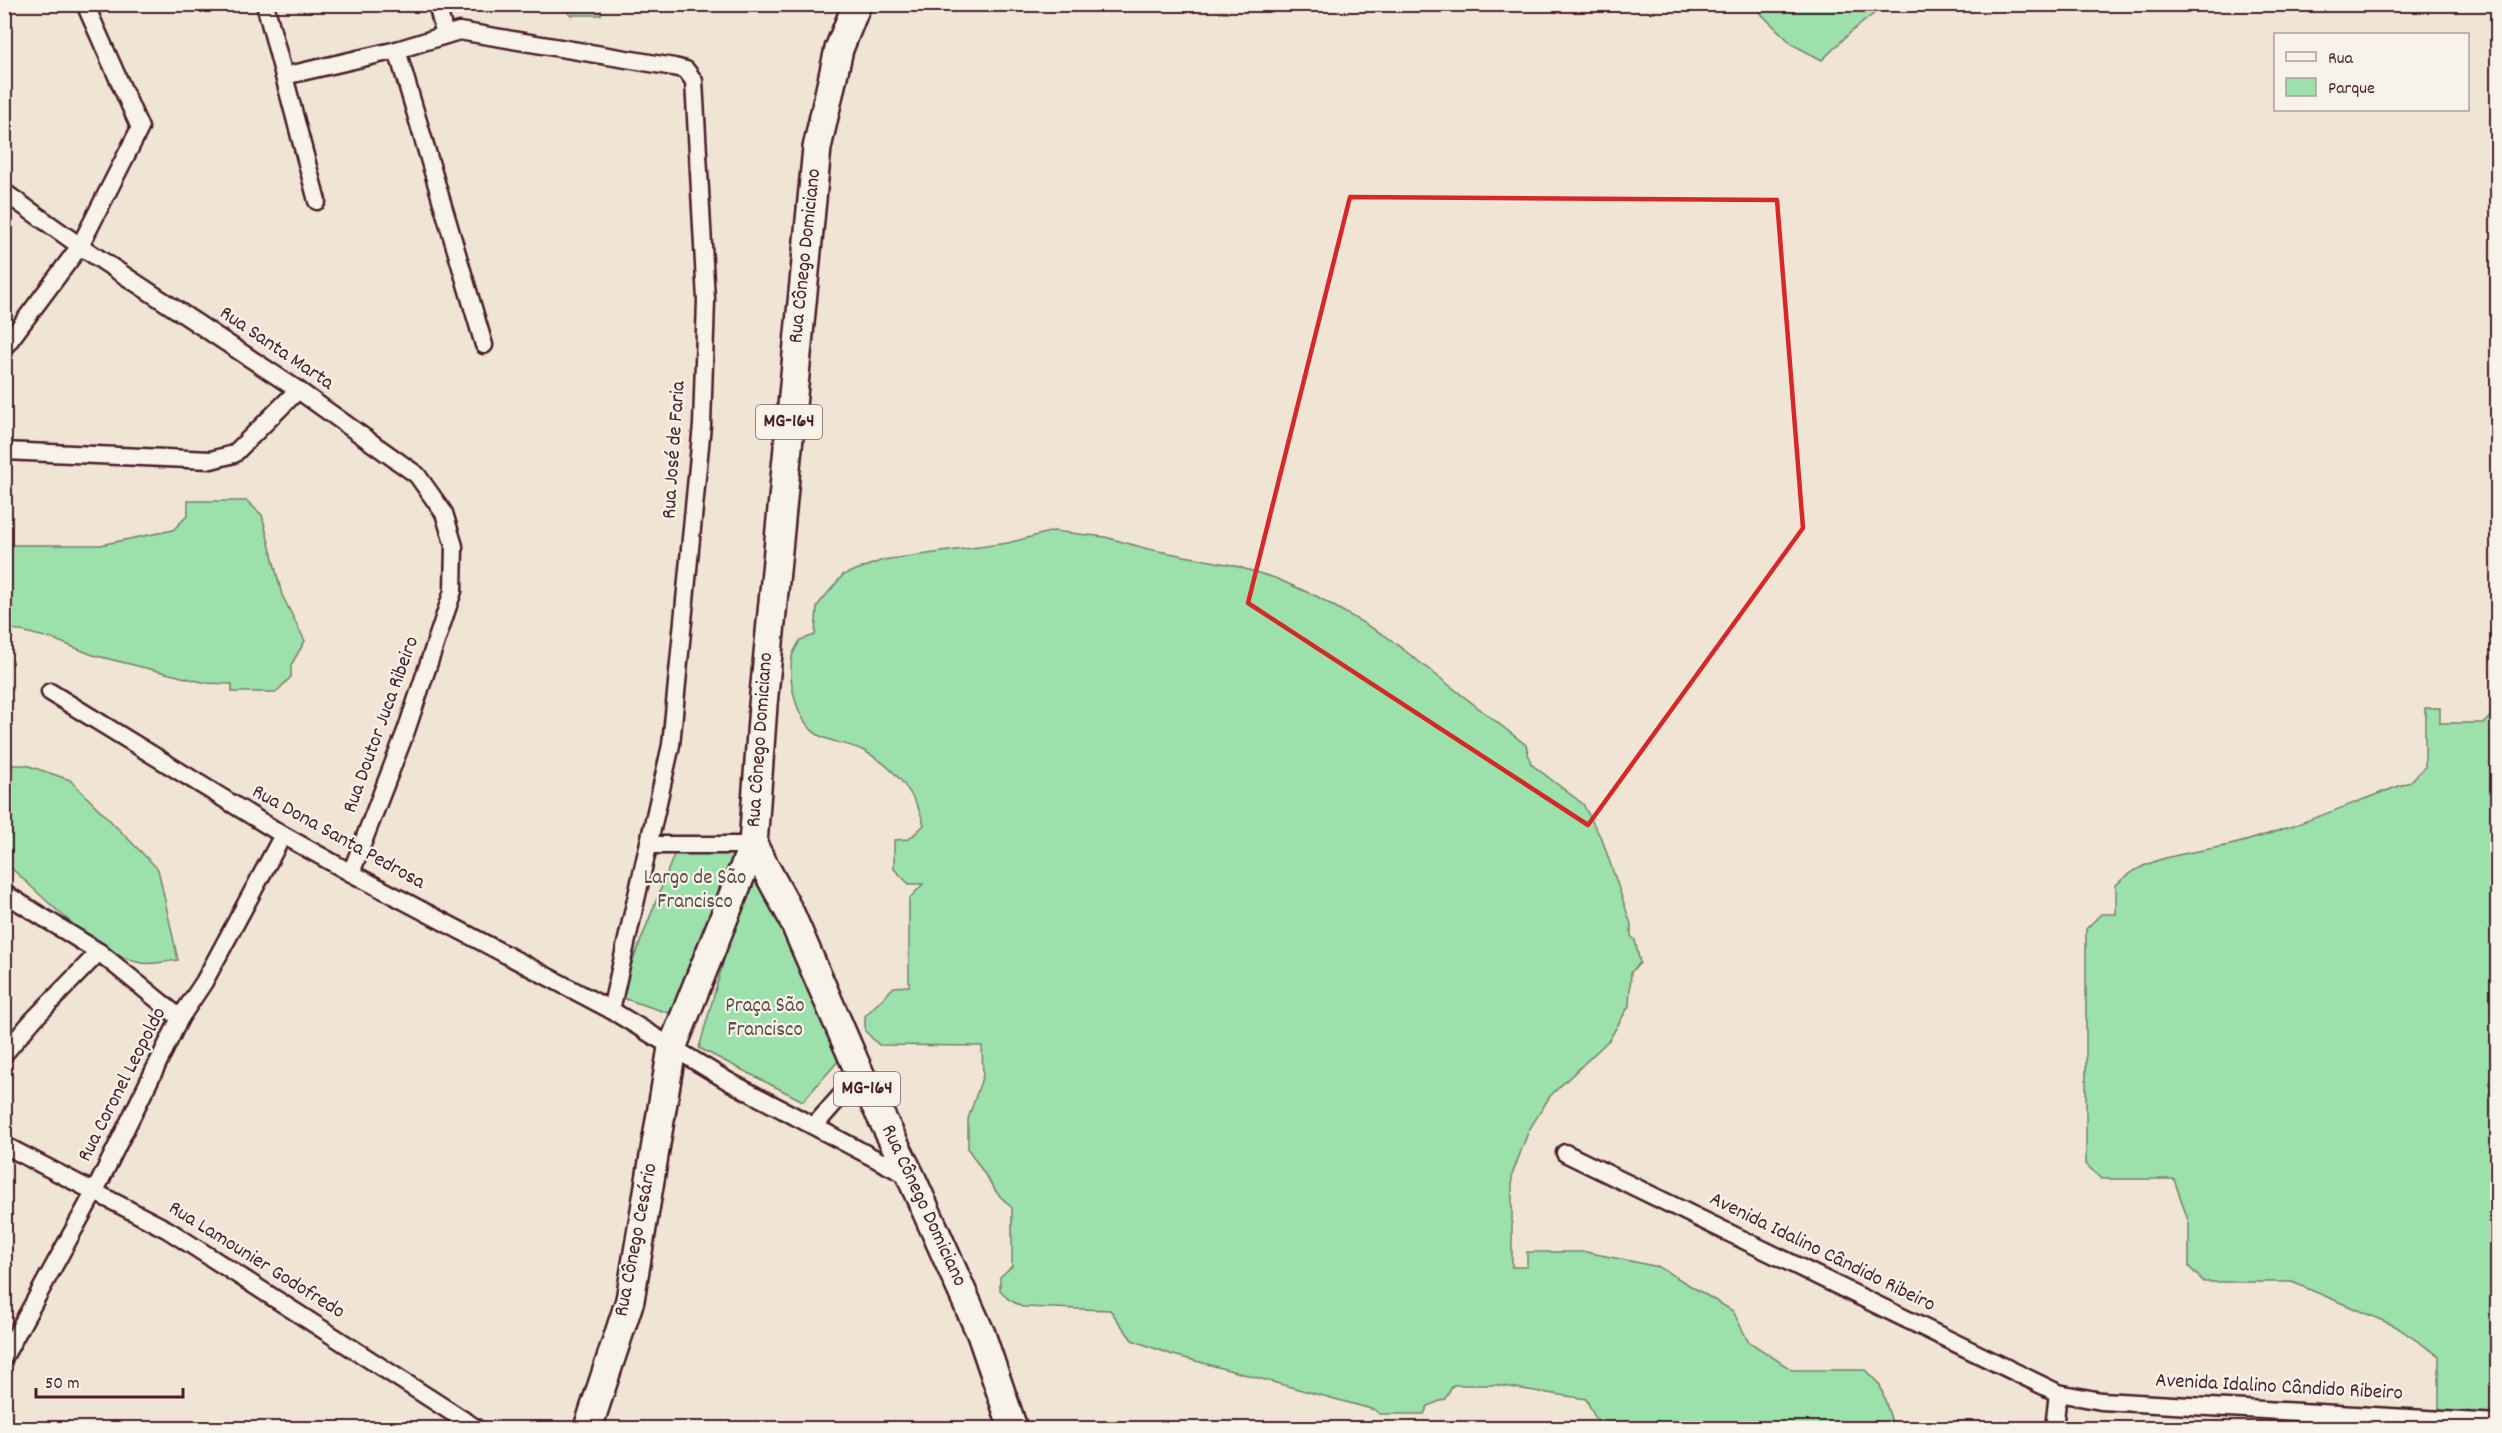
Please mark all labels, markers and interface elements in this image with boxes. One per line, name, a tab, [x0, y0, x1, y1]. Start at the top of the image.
legend	[2274, 33, 2469, 111]
text: Rua	[2328, 47, 2354, 72]
text: Parque	[2328, 77, 2375, 102]
street label: Rua Cônego Domiciano	[782, 167, 830, 345]
street label: Rua Santa Marta	[213, 299, 340, 399]
street label: Rua José de Faria	[655, 379, 695, 520]
road number: MG-164	[756, 405, 822, 439]
street label: Rua Doutor Juca Ribeiro	[336, 632, 428, 818]
street label: Rua Cônego Domiciano	[740, 651, 782, 829]
street label: Rua Dona Santa Pedrosa	[246, 778, 431, 899]
park label: Largo de São Francisco	[644, 864, 746, 918]
park label: Praça São Francisco	[725, 992, 805, 1046]
street label: Rua Coronel Leopoldo	[71, 1002, 175, 1168]
road number: MG-164	[834, 1072, 900, 1106]
street label: Rua Cônego Domiciano	[872, 1120, 974, 1292]
street label: Rua Cônego Cesário	[607, 1161, 667, 1319]
street label: Avenida Idalino Cândido Ribeiro	[1704, 1185, 1940, 1321]
street label: Rua Lamounier Godofredo	[162, 1194, 350, 1328]
scale bar	[36, 1361, 183, 1399]
street label: Avenida Idalino Cândido Ribeiro	[2154, 1367, 2404, 1409]
text: 50 m	[45, 1372, 80, 1397]

